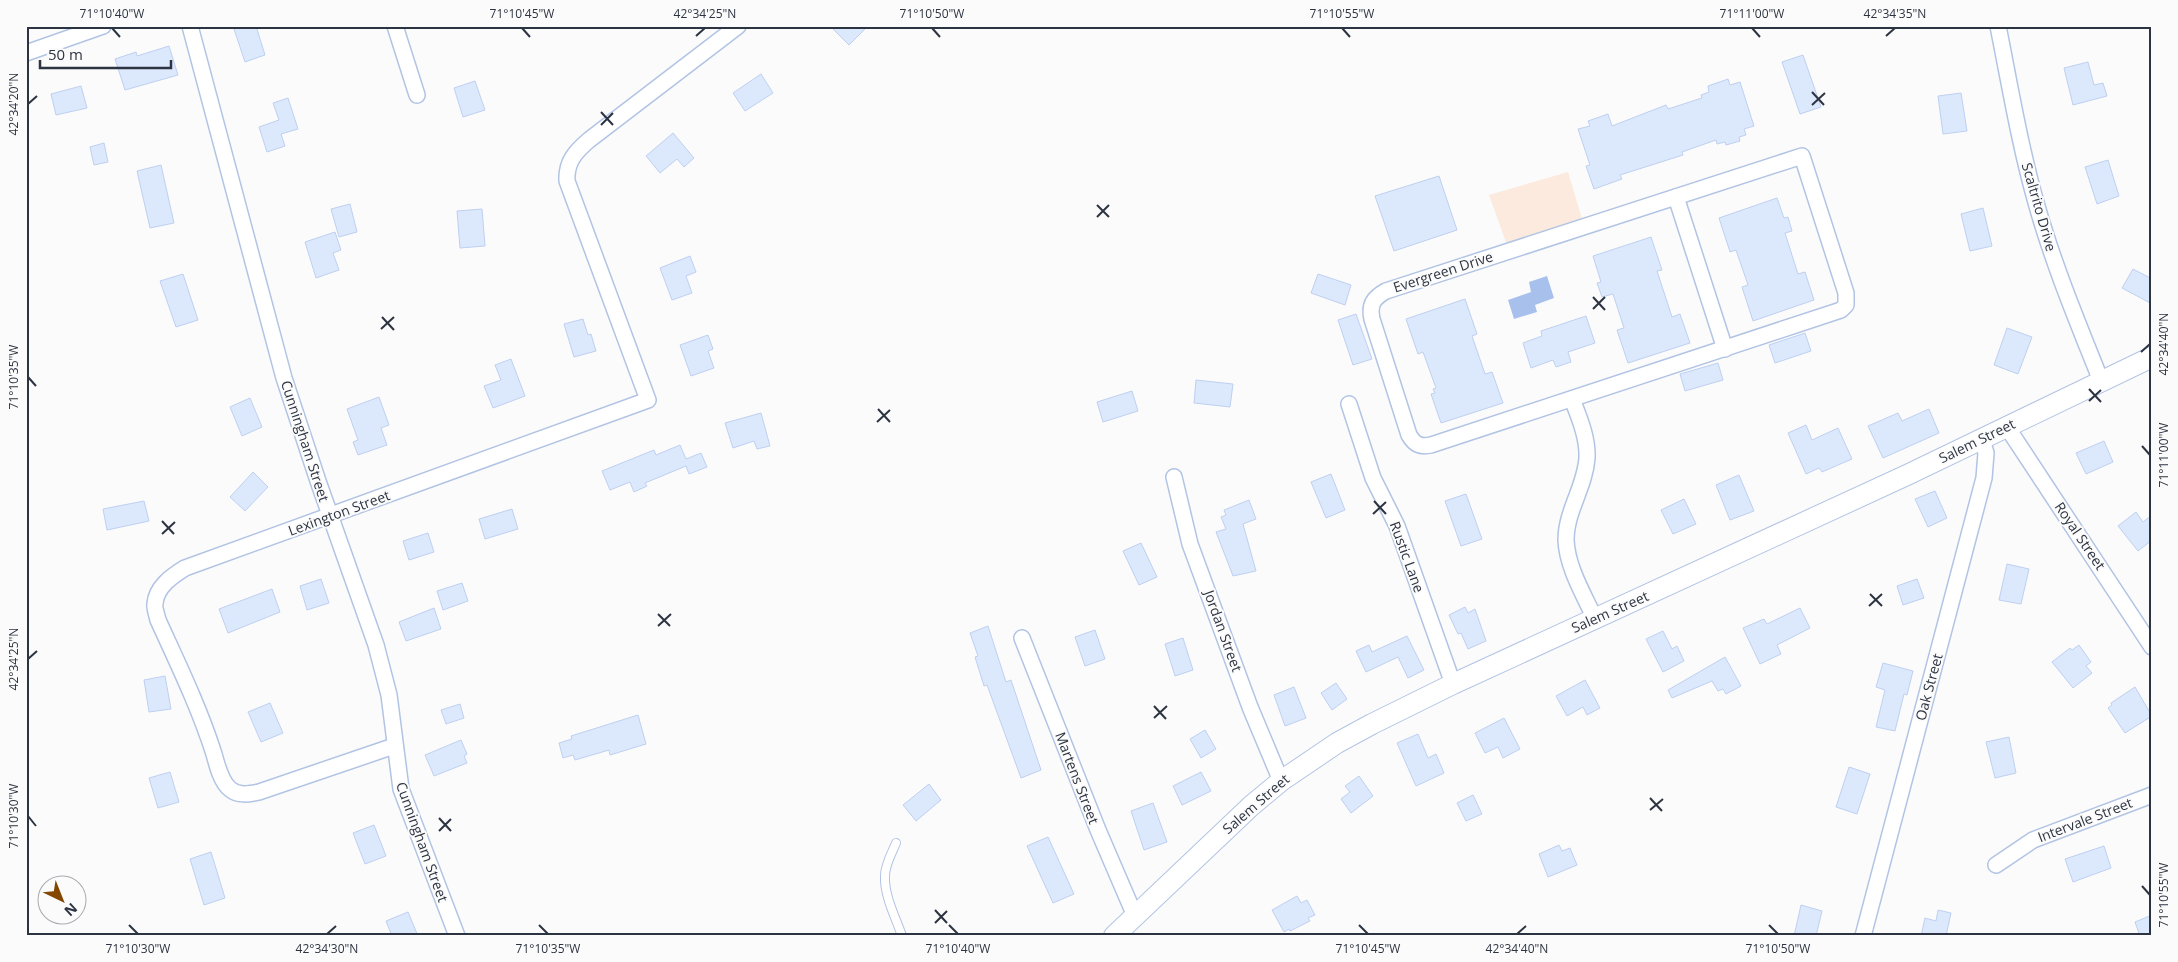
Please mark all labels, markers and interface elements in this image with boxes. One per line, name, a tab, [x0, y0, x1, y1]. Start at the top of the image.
text: 71°10'40"W	[80, 5, 144, 22]
text: 71°10'45"W	[490, 5, 554, 22]
text: 42°34'25"N	[674, 5, 736, 22]
text: 71°10'50"W	[900, 5, 964, 22]
text: 71°10'55"W	[1310, 5, 1374, 22]
text: 71°11'00"W	[1720, 5, 1784, 22]
text: 42°34'35"N	[1864, 5, 1926, 22]
scale bar	[40, 38, 171, 70]
text: 50 m	[48, 44, 83, 64]
text: 42°34'20"N	[5, 73, 22, 135]
street label: Scaltrito Drive	[2018, 160, 2061, 253]
street label: Evergreen Drive	[1390, 246, 1495, 297]
text: 42°34'40"N	[2155, 313, 2172, 375]
text: 71°10'35"W	[5, 345, 22, 409]
street label: Cunningham Street	[277, 378, 334, 504]
street label: Salem Street	[1936, 414, 2018, 467]
text: 71°11'00"W	[2155, 423, 2172, 487]
street label: Lexington Street	[285, 485, 392, 540]
street label: Royal Street	[2051, 498, 2110, 573]
street label: Rustic Lane	[1386, 519, 1429, 595]
street label: Jordan Street	[1199, 585, 1247, 674]
street label: Salem Street	[1568, 586, 1651, 637]
text: 42°34'25"N	[5, 628, 22, 690]
street label: Oak Street	[1910, 651, 1947, 723]
street label: Martens Street	[1051, 729, 1104, 826]
street label: Salem Street	[1218, 769, 1293, 838]
street label: Cunningham Street	[392, 779, 453, 904]
text: 71°10'30"W	[5, 784, 22, 848]
street label: Intervale Street	[2035, 793, 2135, 846]
text: 71°10'55"W	[2155, 863, 2172, 927]
north arrow	[38, 874, 88, 924]
text: N	[61, 899, 82, 921]
text: 71°10'30"W	[106, 940, 170, 957]
text: 42°34'30"N	[296, 940, 358, 957]
text: 71°10'35"W	[516, 940, 580, 957]
text: 71°10'40"W	[926, 940, 990, 957]
text: 71°10'45"W	[1336, 940, 1400, 957]
text: 42°34'40"N	[1486, 940, 1548, 957]
text: 71°10'50"W	[1746, 940, 1810, 957]

